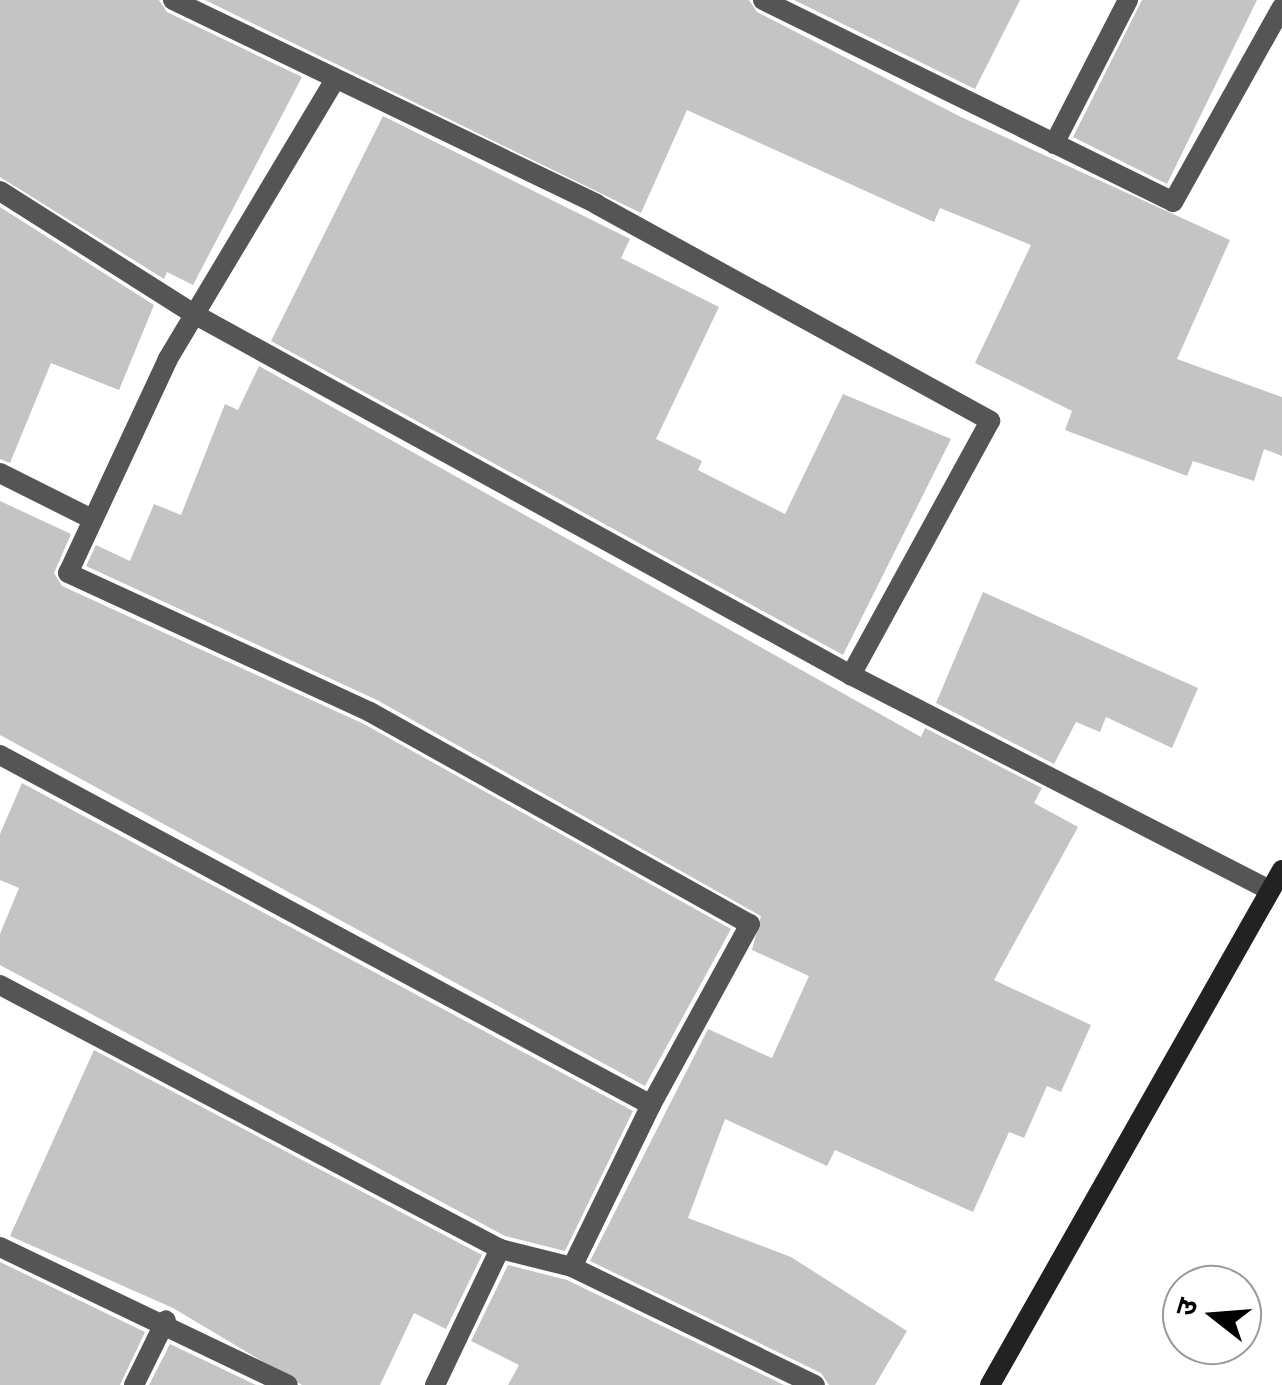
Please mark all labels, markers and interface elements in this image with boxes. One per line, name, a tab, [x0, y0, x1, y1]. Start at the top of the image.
north arrow	[1162, 1265, 1262, 1365]
text: उ	[1165, 1293, 1206, 1320]

